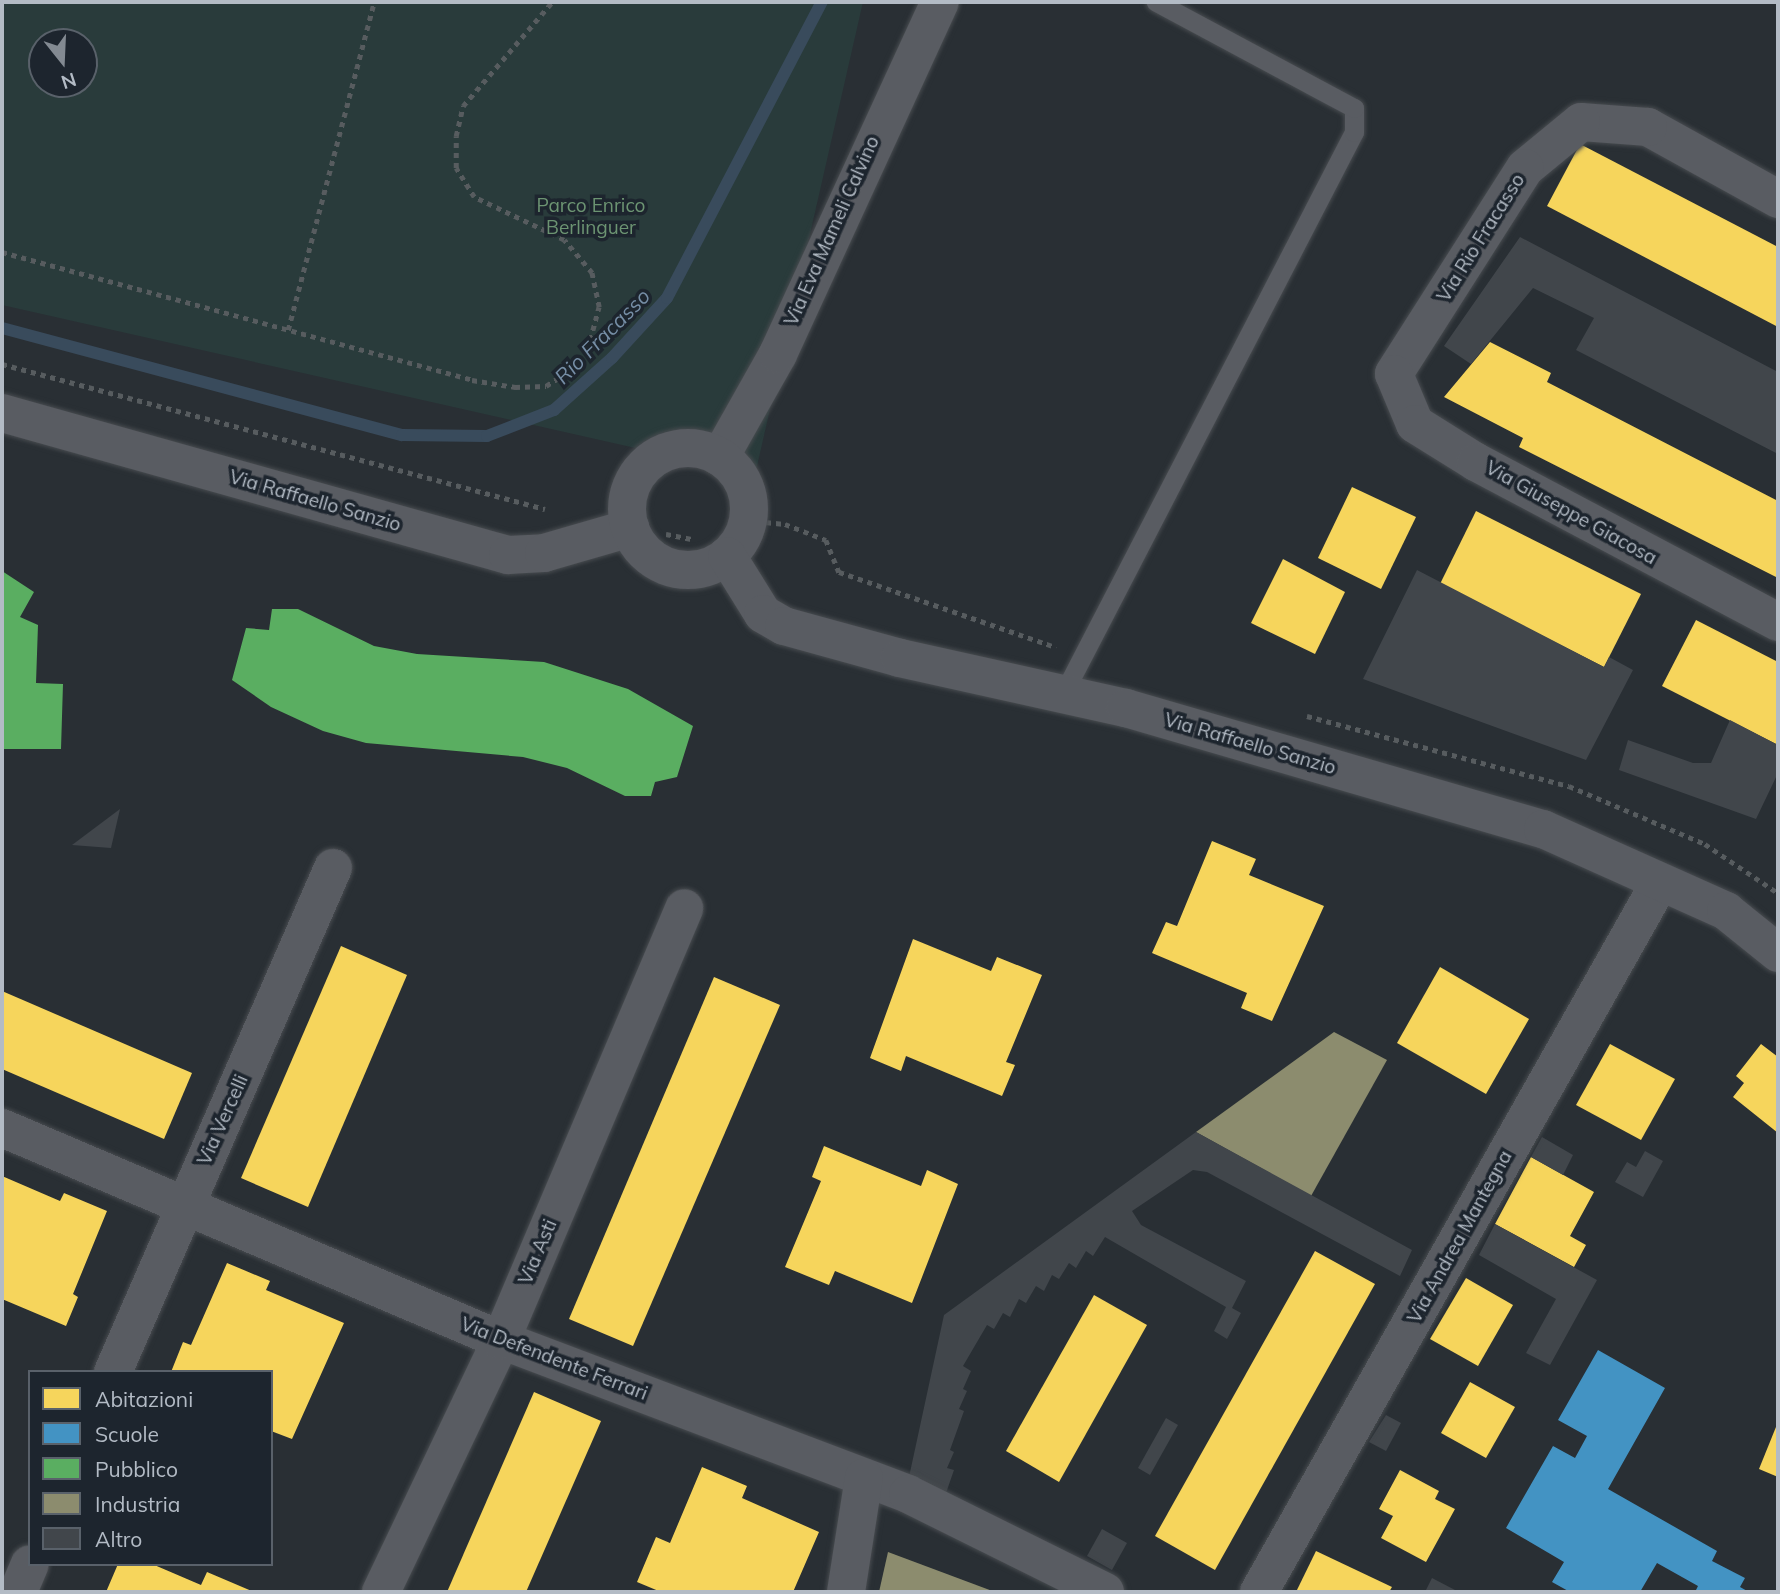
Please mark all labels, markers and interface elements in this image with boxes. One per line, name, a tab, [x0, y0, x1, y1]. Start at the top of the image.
north arrow	[28, 28, 98, 98]
text: N	[58, 67, 79, 95]
street label: Via Eva Mameli Calvino	[780, 133, 884, 329]
street label: Via Rio Fracasso	[1432, 170, 1530, 306]
park label: Parco Enrico Berlinguer	[537, 195, 645, 239]
water label: Rio Fracasso	[549, 283, 655, 389]
street label: Via Giuseppe Giacosa	[1481, 456, 1661, 570]
street label: Via Raffaello Sanzio	[227, 466, 403, 536]
street label: Via Raffaello Sanzio	[1162, 709, 1338, 779]
street label: Via Vercelli	[193, 1071, 253, 1169]
street label: Via Andrea Mantegna	[1403, 1147, 1517, 1327]
street label: Via Asti	[514, 1216, 562, 1288]
street label: Via Defendente Ferrari	[457, 1313, 651, 1405]
legend	[28, 1370, 273, 1566]
text: Abitazioni	[95, 1386, 193, 1412]
text: Scuole	[95, 1421, 159, 1447]
text: Pubblico	[95, 1456, 178, 1482]
text: Industria	[95, 1491, 180, 1517]
text: Altro	[95, 1526, 142, 1552]

